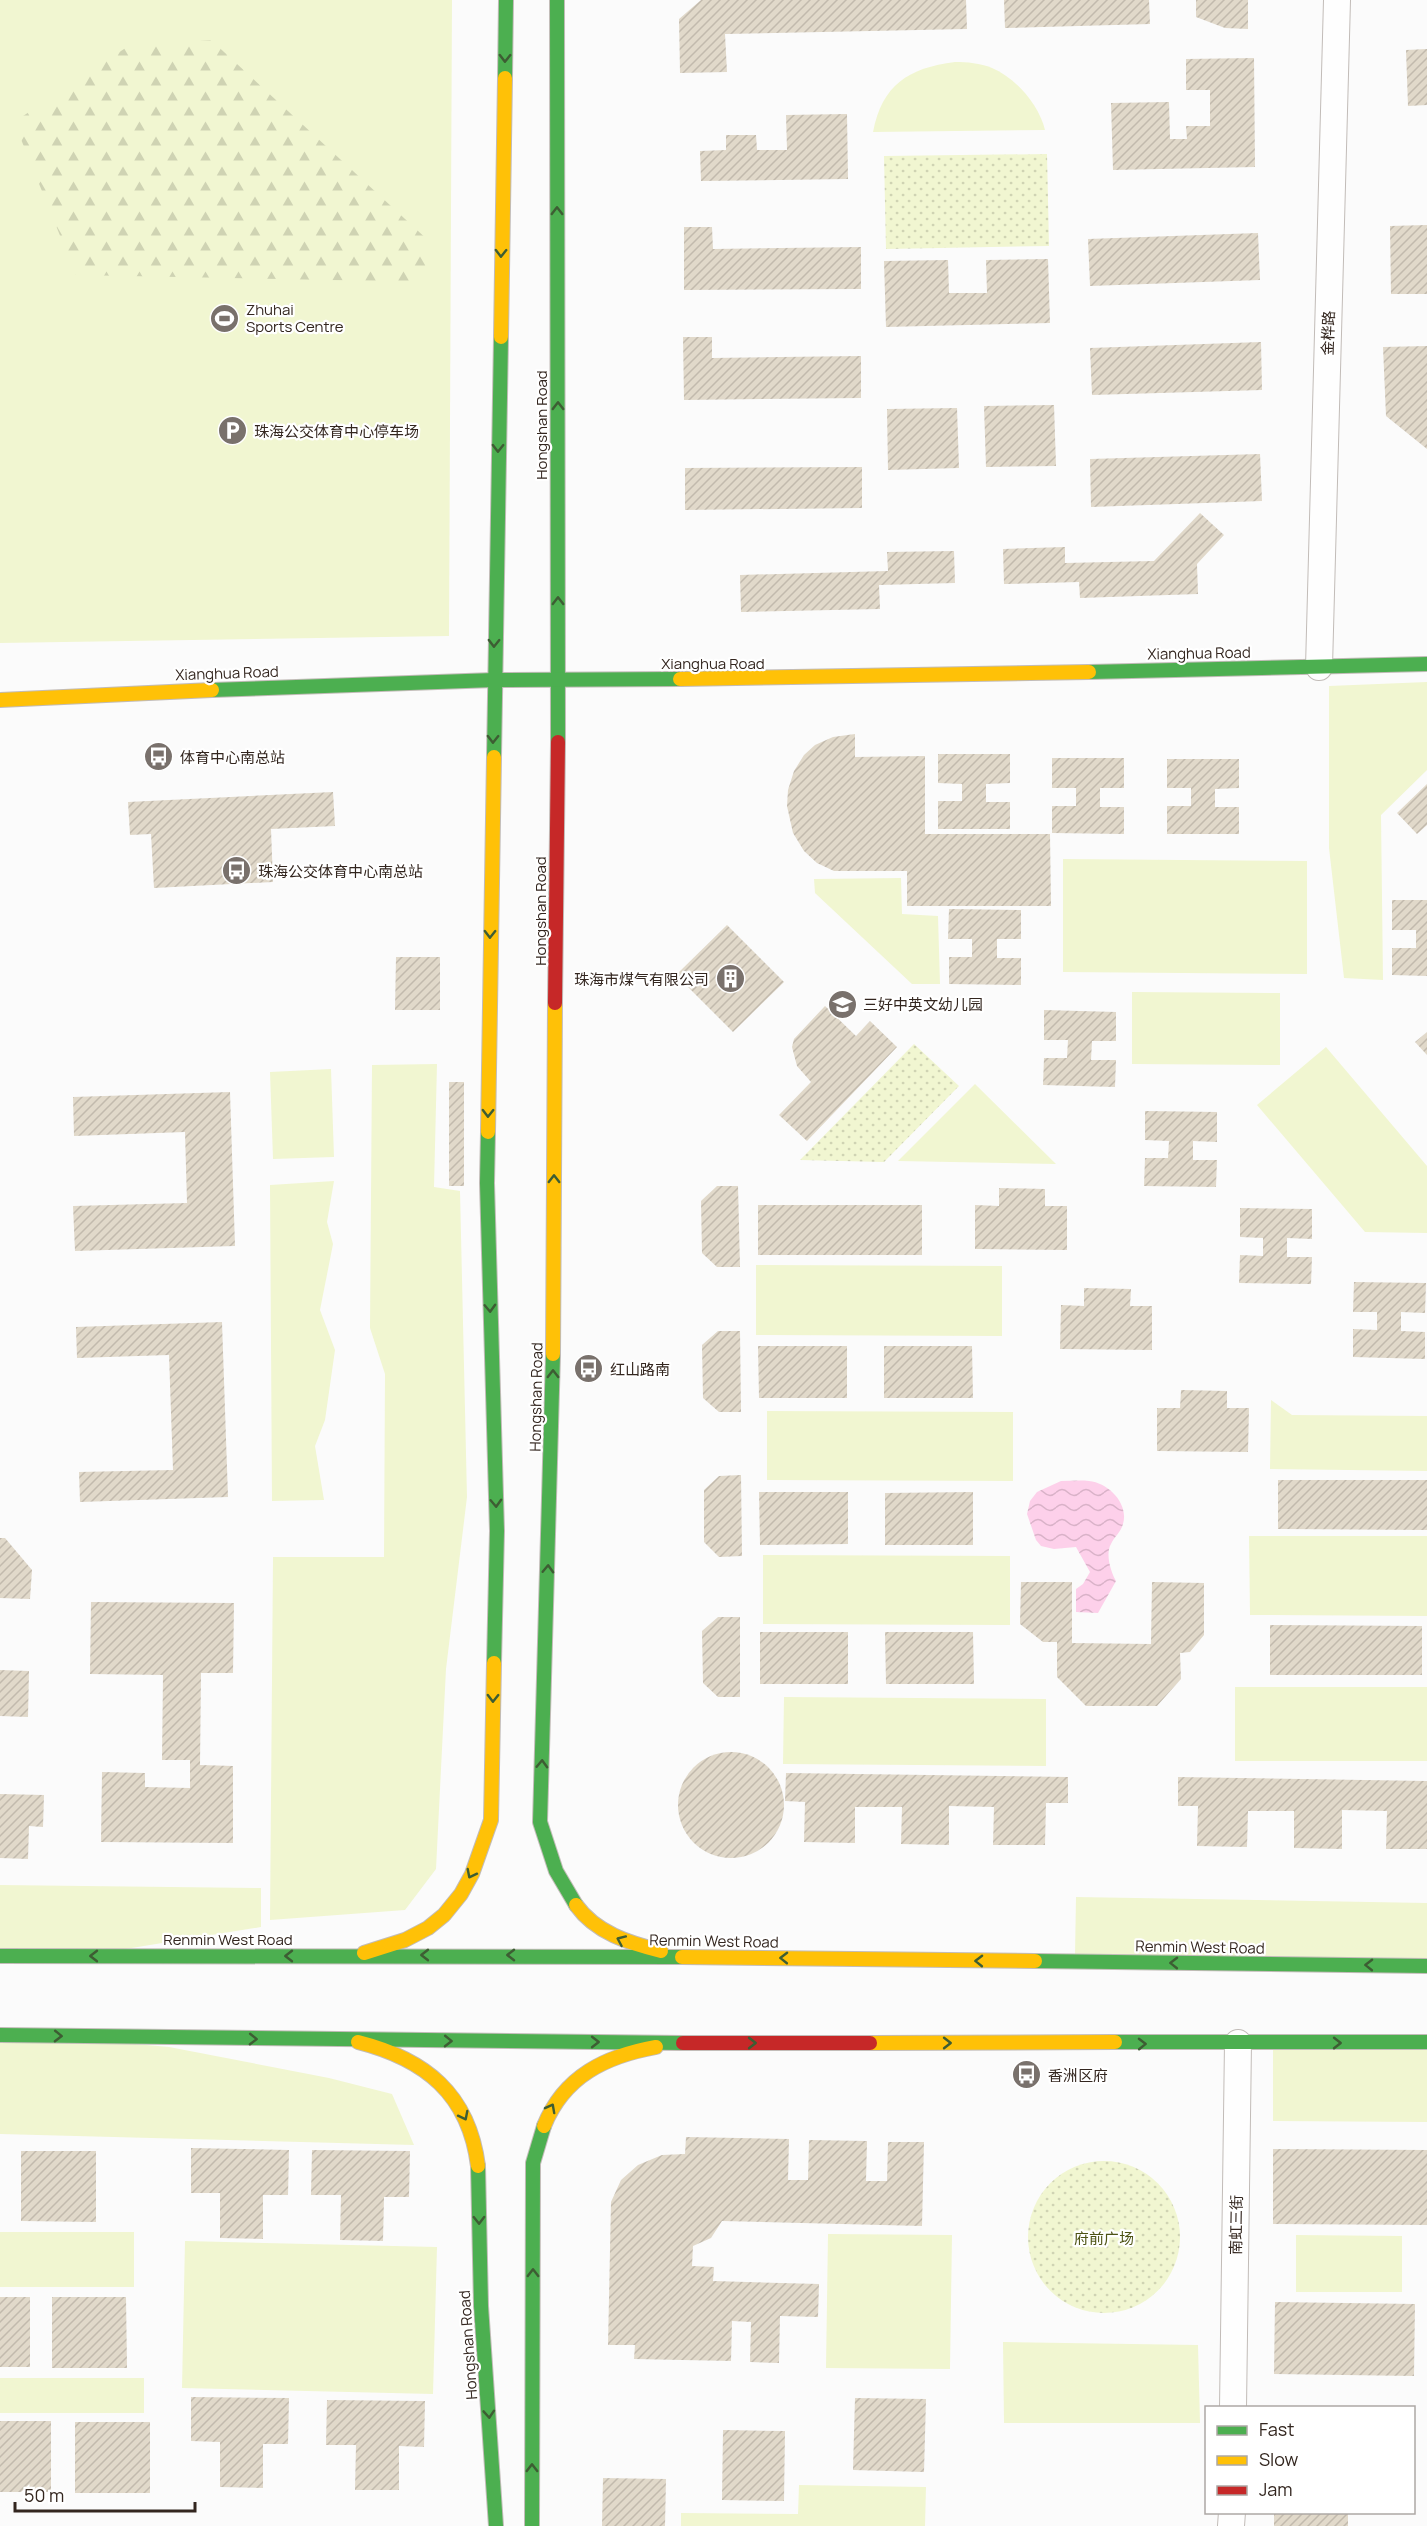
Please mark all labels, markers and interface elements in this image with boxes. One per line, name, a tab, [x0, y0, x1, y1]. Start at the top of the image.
one-way arrow	[498, 54, 511, 63]
one-way arrow	[551, 206, 563, 215]
one-way arrow	[495, 249, 507, 258]
place label: Zhuhai Sports Centre	[246, 299, 344, 337]
sports icon: Zhuhai Sports Centre	[209, 302, 241, 334]
street label: 金桦路	[1317, 310, 1339, 356]
street label: Hongshan Road	[531, 370, 552, 480]
one-way arrow	[552, 401, 564, 410]
parking icon: 珠海公交体育中心停车场	[217, 415, 249, 447]
place label: 珠海公交体育中心停车场	[254, 421, 419, 442]
one-way arrow	[491, 444, 504, 453]
one-way arrow	[552, 596, 564, 605]
one-way arrow	[488, 639, 500, 648]
street label: Xianghua Road	[1147, 642, 1251, 664]
street label: Xianghua Road	[661, 653, 765, 674]
street label: Xianghua Road	[175, 661, 279, 685]
one-way arrow	[487, 734, 499, 743]
bus stop icon: 体育中心南总站	[143, 741, 175, 773]
place label: 体育中心南总站	[180, 747, 285, 768]
bus stop icon: 珠海公交体育中心南总站	[221, 855, 253, 887]
street label: Hongshan Road	[530, 856, 551, 966]
place label: 珠海公交体育中心南总站	[258, 861, 423, 882]
one-way arrow	[484, 929, 496, 938]
building icon: 珠海市煤气有限公司	[714, 963, 746, 995]
place label: 珠海市煤气有限公司	[574, 969, 709, 990]
school or university icon: 三好中英文幼儿园	[826, 988, 858, 1020]
place label: 三好中英文幼儿园	[863, 994, 983, 1015]
one-way arrow	[482, 1108, 494, 1117]
one-way arrow	[548, 1174, 560, 1183]
one-way arrow	[484, 1303, 497, 1312]
street label: Hongshan Road	[525, 1342, 547, 1452]
bus stop icon: 红山路南	[573, 1353, 605, 1385]
place label: 红山路南	[610, 1359, 670, 1380]
one-way arrow	[547, 1369, 559, 1378]
one-way arrow	[490, 1498, 502, 1507]
one-way arrow	[542, 1564, 555, 1573]
one-way arrow	[487, 1693, 500, 1702]
one-way arrow	[536, 1759, 548, 1768]
one-way arrow	[467, 1868, 478, 1879]
street label: Renmin West Road	[163, 1929, 293, 1950]
street label: Renmin West Road	[649, 1929, 779, 1953]
street label: Renmin West Road	[1135, 1935, 1265, 1959]
one-way arrow	[617, 1936, 628, 1948]
one-way arrow	[420, 1949, 429, 1962]
one-way arrow	[506, 1949, 515, 1961]
one-way arrow	[90, 1950, 99, 1962]
one-way arrow	[285, 1950, 294, 1962]
one-way arrow	[779, 1952, 788, 1964]
one-way arrow	[974, 1955, 983, 1967]
one-way arrow	[1169, 1957, 1178, 1969]
one-way arrow	[1364, 1959, 1373, 1971]
one-way arrow	[54, 2030, 63, 2042]
one-way arrow	[249, 2033, 258, 2045]
one-way arrow	[444, 2035, 453, 2047]
one-way arrow	[590, 2036, 599, 2048]
one-way arrow	[747, 2037, 756, 2049]
one-way arrow	[942, 2037, 951, 2049]
one-way arrow	[1332, 2037, 1341, 2049]
one-way arrow	[1137, 2038, 1146, 2050]
bus stop icon: 香洲区府	[1011, 2059, 1043, 2091]
place label: 香洲区府	[1048, 2065, 1108, 2086]
one-way arrow	[544, 2103, 556, 2114]
one-way arrow	[457, 2110, 468, 2120]
street label: 南虹三街	[1225, 2195, 1247, 2255]
one-way arrow	[473, 2215, 485, 2224]
park label: 府前广场	[1074, 2228, 1134, 2249]
one-way arrow	[526, 2268, 539, 2277]
street label: Hongshan Road	[454, 2290, 482, 2400]
legend	[1205, 2406, 1415, 2514]
one-way arrow	[482, 2410, 495, 2419]
text: Fast	[1259, 2417, 1294, 2441]
text: Slow	[1259, 2447, 1299, 2471]
one-way arrow	[526, 2463, 538, 2472]
scale bar	[15, 2475, 195, 2513]
text: Jam	[1259, 2477, 1293, 2501]
text: 50 m	[24, 2483, 64, 2507]

